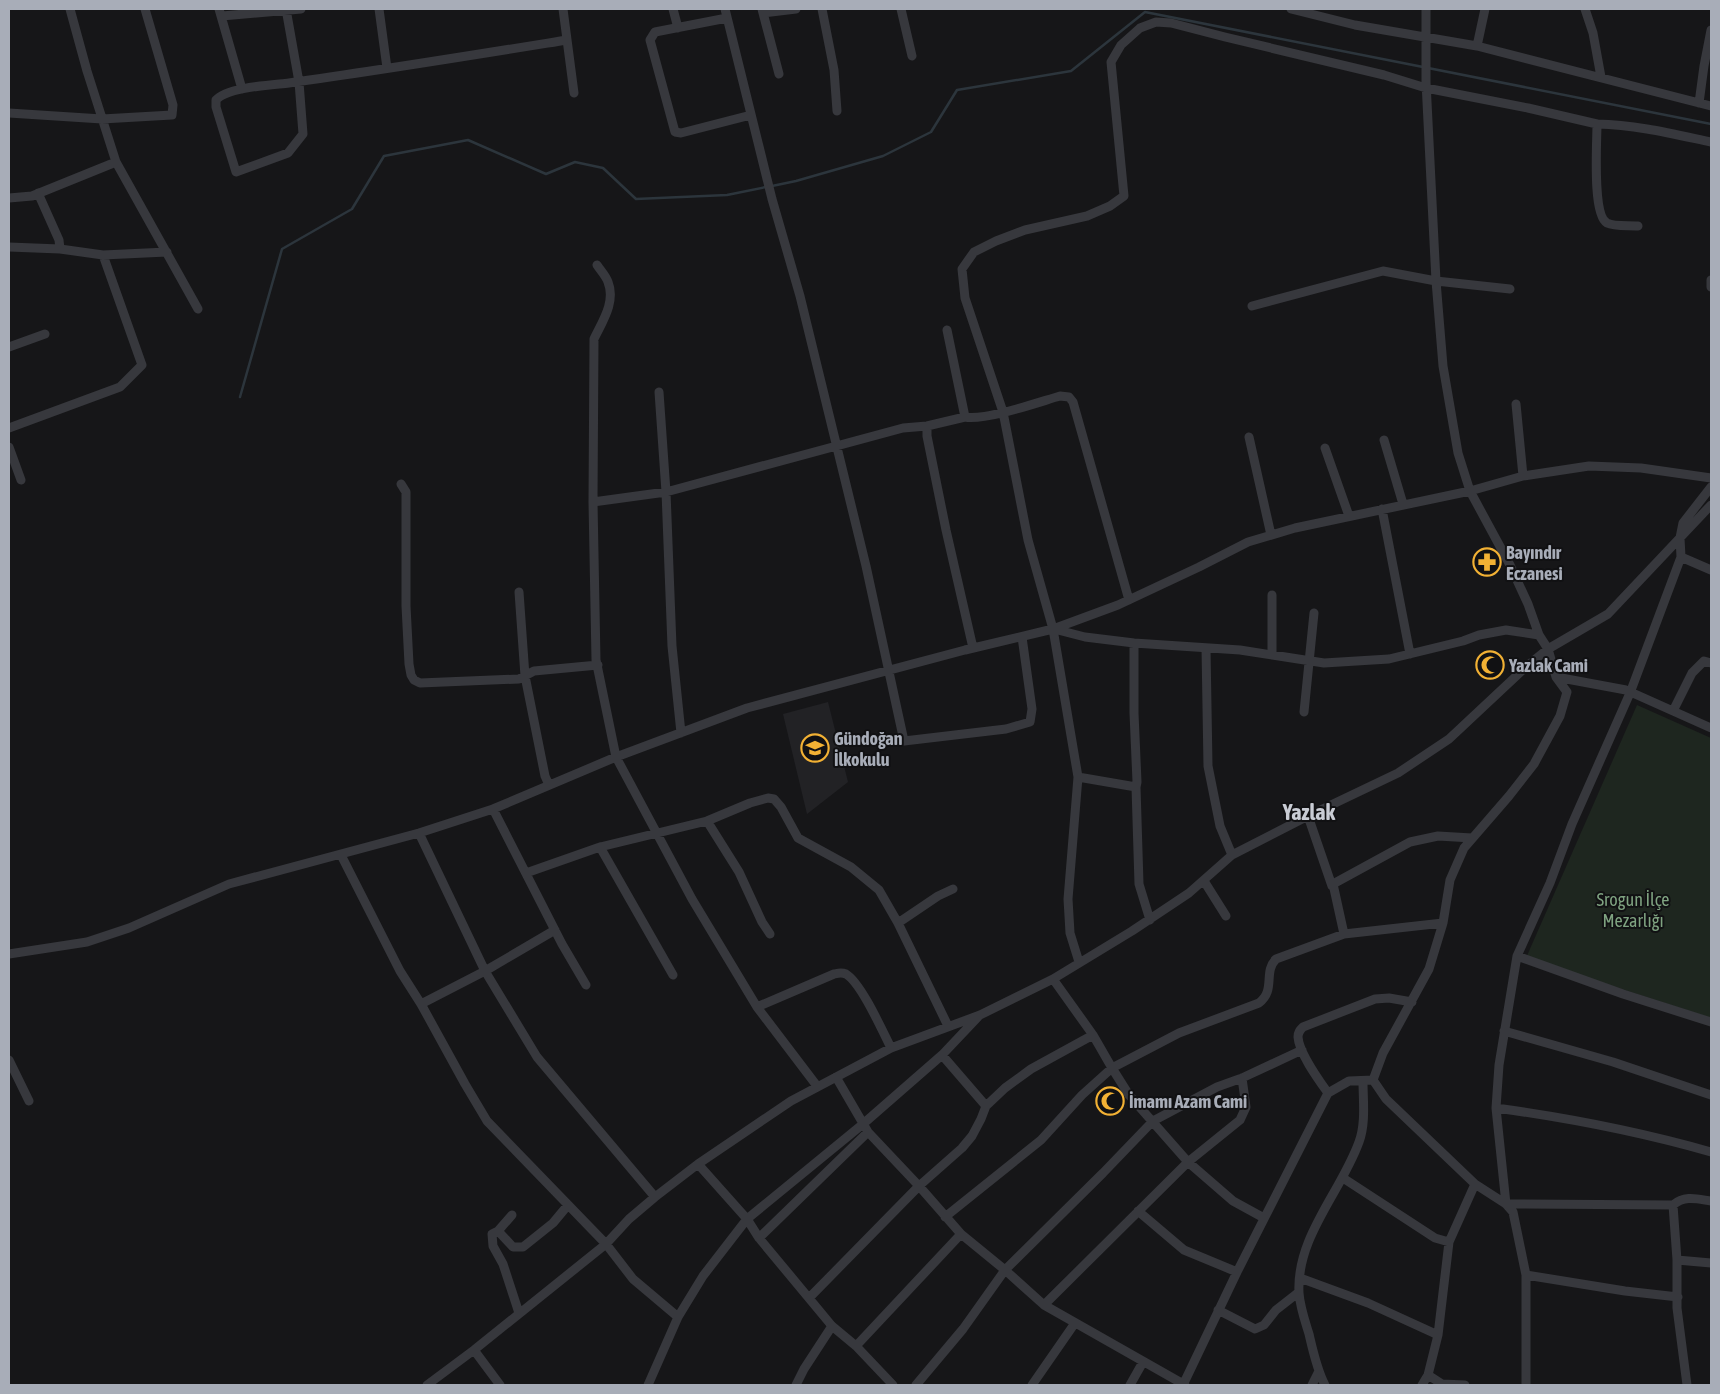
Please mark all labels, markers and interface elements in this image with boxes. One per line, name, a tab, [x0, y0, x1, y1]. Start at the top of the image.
place label: Bayındır Eczanesi	[1506, 542, 1563, 584]
pharmacy icon: Bayındır Eczanesi	[1472, 547, 1502, 577]
mosque icon: Yazlak Cami	[1475, 650, 1505, 680]
place label: Yazlak Cami	[1508, 655, 1588, 676]
place label: Gündoğan İlkokulu	[834, 728, 903, 770]
school or university icon: Gündoğan İlkokulu	[800, 733, 830, 763]
district label: Yazlak	[1282, 799, 1335, 825]
park label: Srogun İlçe Mezarlığı	[1597, 889, 1669, 931]
mosque icon: İmamı Azam Cami	[1095, 1086, 1125, 1116]
place label: İmamı Azam Cami	[1129, 1091, 1247, 1112]

